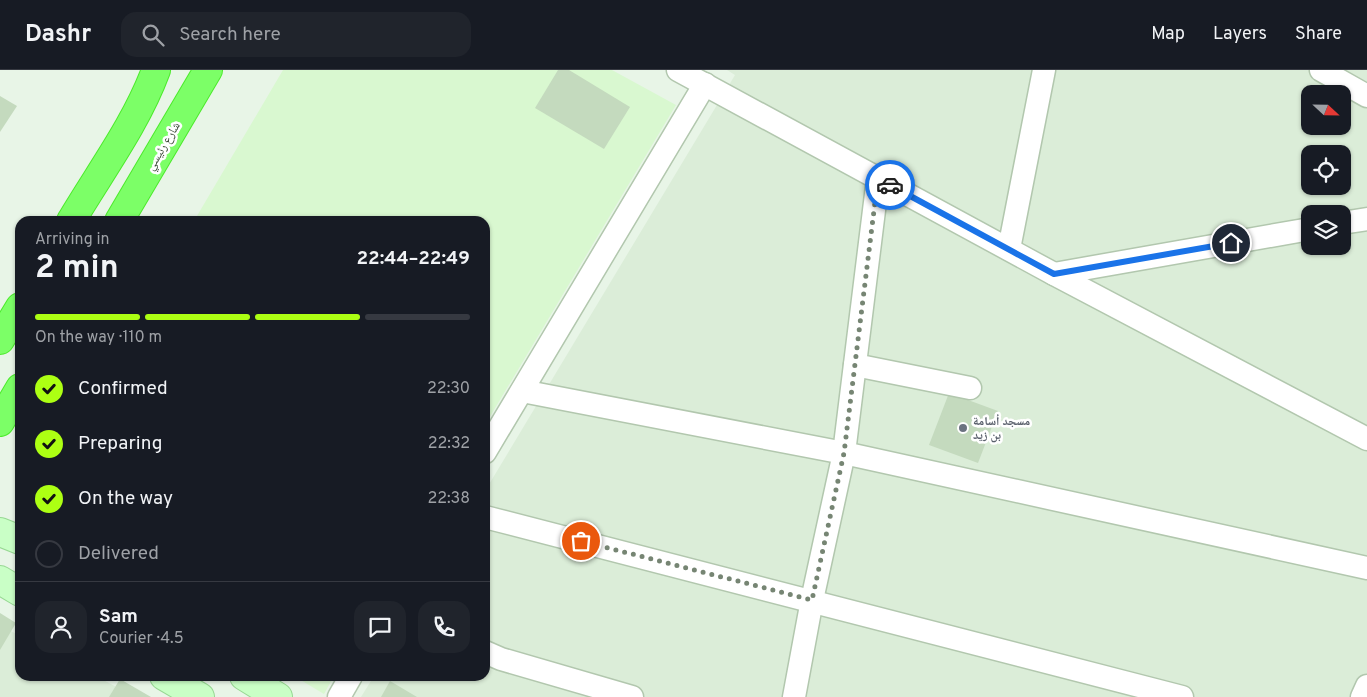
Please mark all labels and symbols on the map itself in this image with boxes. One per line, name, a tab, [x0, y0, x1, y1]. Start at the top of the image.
north arrow	[1301, 85, 1351, 135]
street label: شارع رئيسي	[143, 119, 186, 174]
courier	[865, 160, 915, 210]
pin	[1210, 222, 1252, 264]
place label: مسجد أسامة بن زيد	[973, 414, 1031, 444]
marker: مسجد أسامة بن زيد	[957, 422, 969, 434]
pin	[560, 520, 602, 562]

